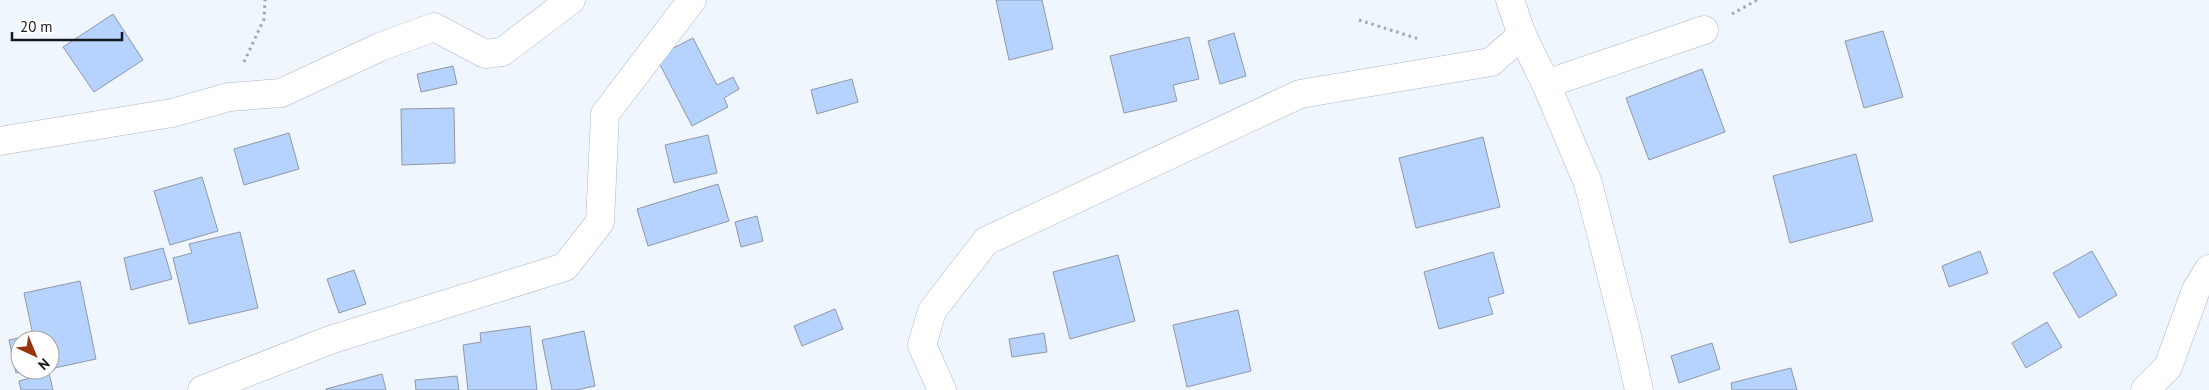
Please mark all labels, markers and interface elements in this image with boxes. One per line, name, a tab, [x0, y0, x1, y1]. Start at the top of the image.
scale bar	[12, 10, 122, 42]
text: 20 m	[20, 17, 53, 36]
north arrow	[10, 330, 60, 380]
text: N	[34, 355, 54, 374]

